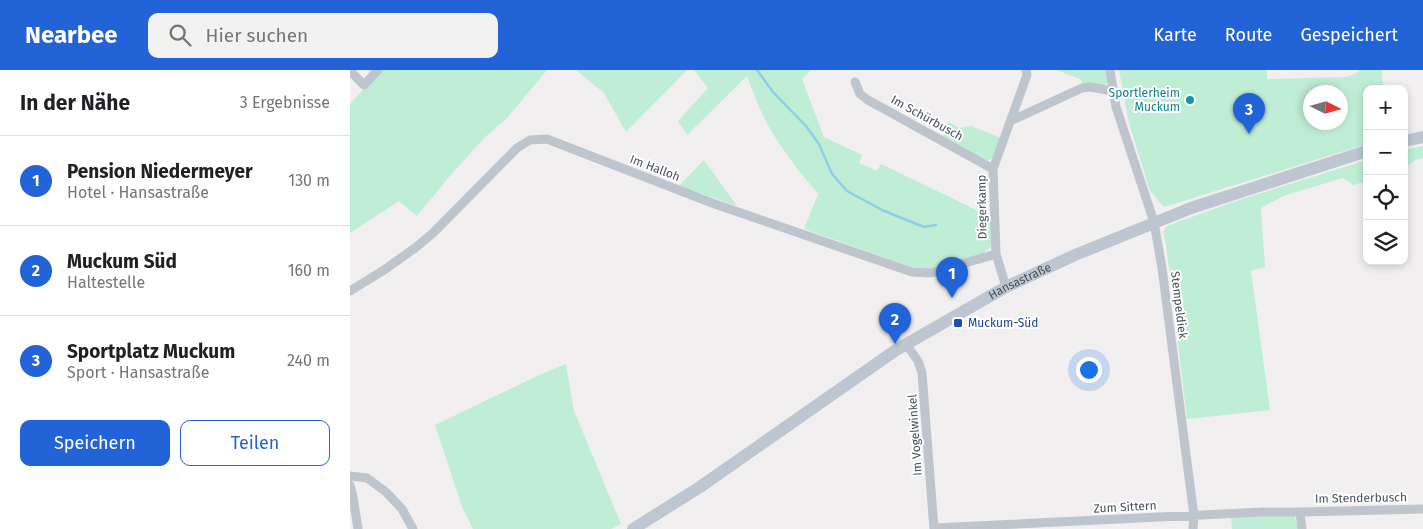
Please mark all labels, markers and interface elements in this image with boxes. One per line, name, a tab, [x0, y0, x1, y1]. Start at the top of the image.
search box	[148, 13, 498, 58]
text: Nearbee	[25, 21, 118, 49]
icon: search	[166, 21, 194, 49]
text: Hier suchen	[206, 24, 308, 47]
text: Karte	[1154, 24, 1197, 46]
text: Route	[1225, 24, 1272, 46]
text: Gespeichert	[1300, 24, 1398, 46]
north arrow	[1303, 85, 1348, 130]
map controls	[1363, 85, 1408, 265]
button: +	[1363, 85, 1408, 130]
place label: Sportlerheim Muckum	[1109, 86, 1180, 114]
text: In der Nähe	[20, 90, 130, 116]
street label: Im Schürbusch	[888, 92, 966, 144]
text: 3 Ergebnisse	[240, 93, 330, 112]
pin: 3	[1233, 93, 1265, 134]
marker: Sportlerheim Muckum	[1184, 94, 1196, 106]
button: −	[1363, 130, 1408, 175]
street label: Im Halloh	[628, 152, 682, 184]
text: Pension Niedermeyer	[67, 160, 253, 183]
text: 1	[32, 171, 40, 190]
text: 130 m	[288, 171, 330, 190]
street label: Diegerkamp	[974, 174, 990, 240]
button: locate	[1363, 175, 1408, 220]
text: Hotel · Hansastraße	[67, 183, 209, 202]
button: layers	[1363, 220, 1408, 265]
text: Muckum Süd	[67, 250, 177, 273]
pin: 1	[936, 257, 968, 298]
street label: Hansastraße	[986, 260, 1053, 303]
text: 2	[32, 261, 40, 280]
text: 160 m	[288, 261, 330, 280]
street label: Stempeldiek	[1168, 270, 1190, 340]
text: Haltestelle	[67, 273, 145, 292]
pin: 2	[879, 303, 911, 344]
place label: Muckum-Süd	[968, 316, 1038, 330]
marker: Muckum-Süd	[952, 317, 964, 329]
text: Sportplatz Muckum	[67, 340, 235, 363]
text: 3	[32, 351, 40, 370]
text: 240 m	[287, 351, 330, 370]
your location	[1076, 357, 1102, 383]
text: Sport · Hansastraße	[67, 363, 209, 382]
street label: Im Vogelwinkel	[905, 393, 925, 476]
button: Speichern	[20, 420, 170, 466]
button: Teilen	[180, 420, 330, 466]
street label: Im Stenderbusch	[1315, 490, 1407, 506]
street label: Zum Sittern	[1093, 498, 1157, 516]

